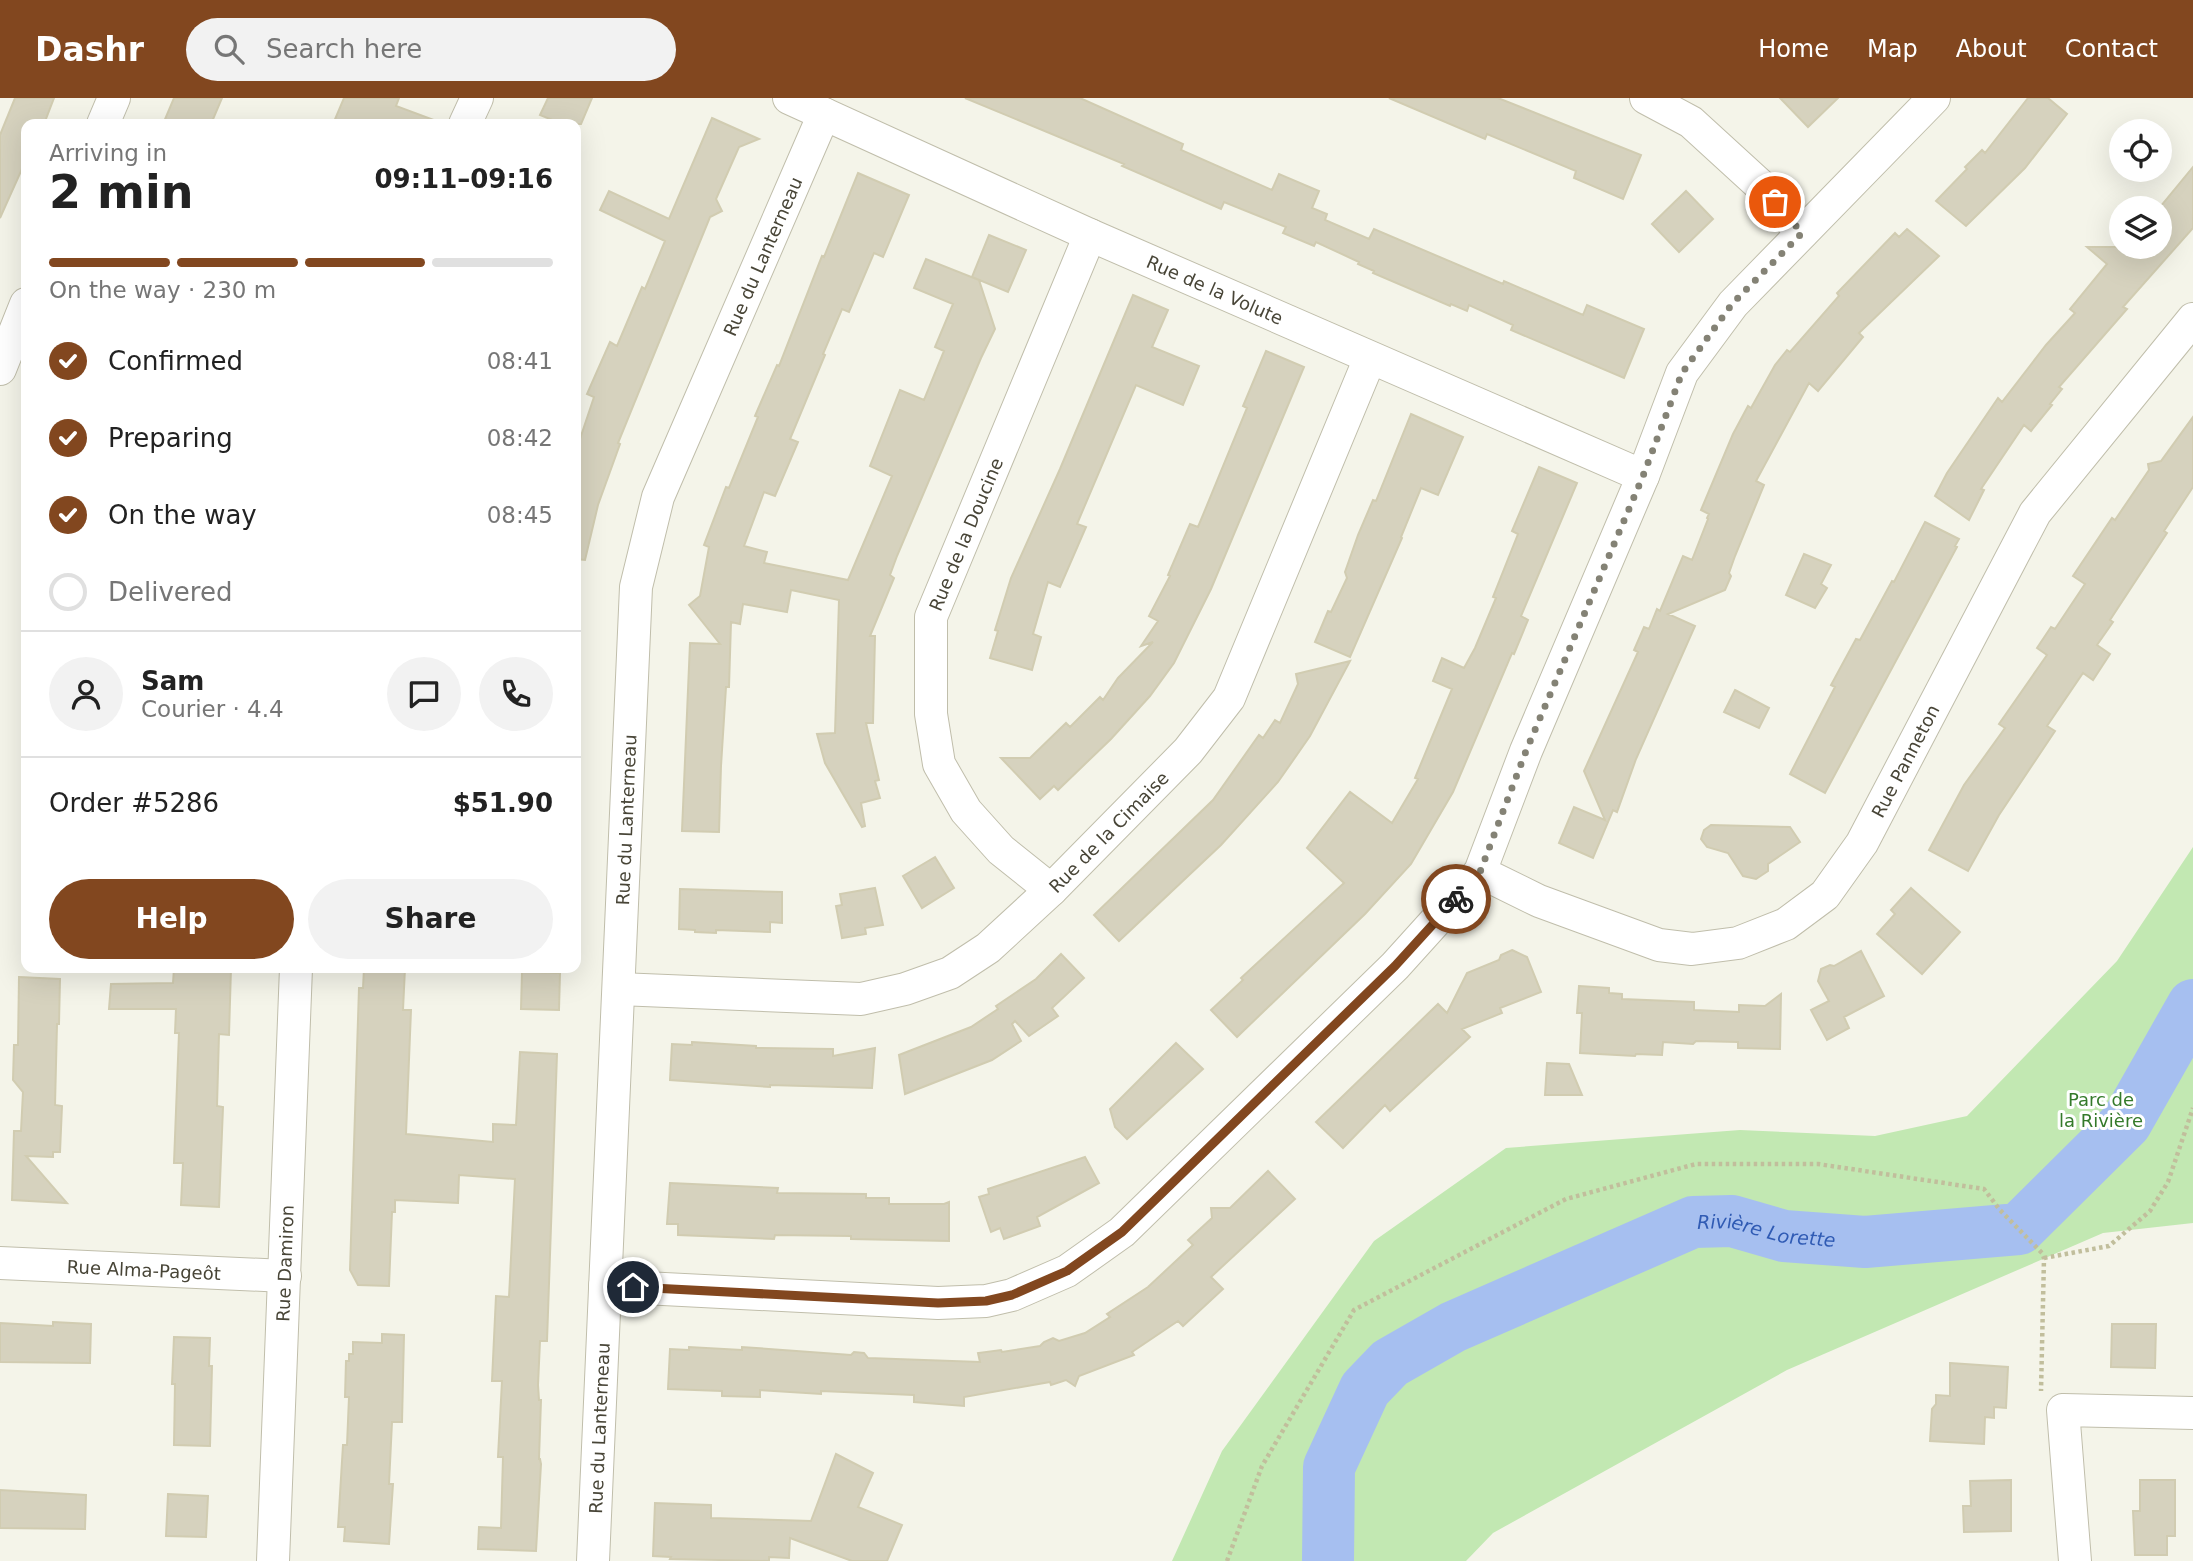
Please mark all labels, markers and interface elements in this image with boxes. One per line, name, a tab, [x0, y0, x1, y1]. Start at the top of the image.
search box	[186, 18, 676, 81]
text: Dashr	[35, 30, 144, 69]
icon: search	[210, 30, 248, 68]
text: Search here	[266, 34, 422, 64]
text: Home	[1758, 35, 1829, 63]
text: Map	[1867, 35, 1918, 63]
text: About	[1956, 35, 2027, 63]
text: Contact	[2065, 35, 2158, 63]
map controls	[2109, 119, 2172, 259]
button: locate	[2109, 119, 2172, 182]
text: Arriving in	[49, 140, 167, 166]
text: 09:11–09:16	[374, 164, 553, 194]
text: 2 min	[49, 165, 193, 219]
pin	[1745, 172, 1805, 232]
street label: Rue du Lanterneau	[719, 174, 806, 339]
icon: bag	[1756, 183, 1794, 221]
button: layers	[2109, 196, 2172, 259]
street label: Rue de la Volute	[1144, 251, 1286, 328]
text: On the way · 230 m	[49, 277, 276, 303]
icon: check	[49, 342, 87, 380]
text: Confirmed	[108, 346, 243, 376]
text: 08:41	[487, 348, 553, 374]
icon: check	[49, 419, 87, 457]
text: Preparing	[108, 423, 233, 453]
text: 08:42	[487, 425, 553, 451]
street label: Rue de la Doucine	[924, 455, 1007, 614]
icon: check	[49, 496, 87, 534]
text: On the way	[108, 500, 257, 530]
text: 08:45	[487, 502, 553, 528]
text: Delivered	[108, 577, 232, 607]
button: person	[49, 657, 123, 731]
button: chat	[387, 657, 461, 731]
button: phone	[479, 657, 553, 731]
text: Sam	[141, 666, 204, 696]
text: Courier · 4.4	[141, 696, 284, 722]
street label: Rue Panneton	[1867, 701, 1943, 821]
street label: Rue du Lanterneau	[611, 734, 640, 906]
street label: Rue de la Cimaise	[1044, 767, 1173, 897]
text: Order #5286	[49, 788, 219, 818]
text: $51.90	[453, 788, 553, 818]
courier	[1421, 864, 1491, 934]
button: Help	[49, 879, 294, 959]
button: Share	[308, 879, 553, 959]
icon: bike	[1437, 880, 1475, 918]
park label: Parc de la Rivière	[2059, 1089, 2143, 1131]
street label: Rue Damiron	[272, 1204, 297, 1322]
water label: Rivière Lorette	[1697, 1210, 1836, 1251]
street label: Rue Alma-Pageôt	[66, 1256, 221, 1284]
pin	[603, 1257, 663, 1317]
icon: home	[614, 1268, 652, 1306]
street label: Rue du Lanterneau	[585, 1342, 613, 1514]

